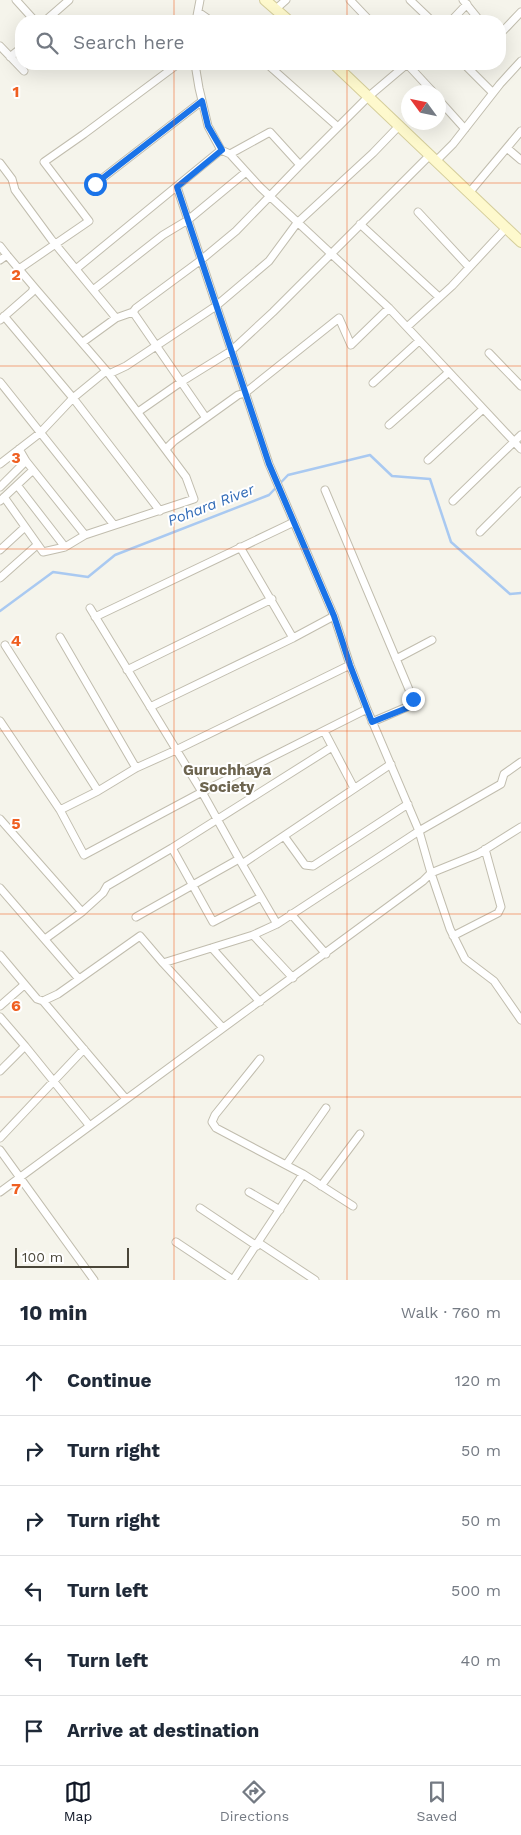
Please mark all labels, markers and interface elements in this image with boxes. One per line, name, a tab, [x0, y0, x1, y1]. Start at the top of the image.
search box	[15, 15, 506, 70]
icon: search	[33, 29, 61, 57]
text: Search here	[73, 31, 184, 54]
text: 1	[13, 82, 19, 101]
north arrow	[401, 85, 446, 130]
route start	[84, 173, 107, 196]
text: 2	[11, 265, 21, 284]
text: 3	[11, 448, 21, 467]
water label: Pohara River	[165, 480, 258, 530]
text: 4	[11, 631, 21, 650]
route end	[402, 688, 425, 711]
district label: Guruchhaya Society	[183, 761, 271, 796]
text: 5	[11, 814, 21, 833]
text: 6	[11, 996, 21, 1015]
text: 7	[11, 1179, 21, 1198]
scale bar	[15, 1245, 129, 1268]
text: 100 m	[22, 1249, 63, 1265]
text: 10 min	[20, 1300, 87, 1325]
text: Walk · 760 m	[401, 1303, 501, 1322]
icon: ahead	[20, 1367, 48, 1395]
text: Continue	[67, 1369, 151, 1392]
text: 120 m	[455, 1371, 501, 1390]
icon: right	[20, 1437, 48, 1465]
text: Turn right	[67, 1439, 160, 1462]
text: 50 m	[461, 1441, 501, 1460]
icon: right	[20, 1507, 48, 1535]
text: Turn right	[67, 1509, 160, 1532]
text: 50 m	[461, 1511, 501, 1530]
icon: left	[20, 1577, 48, 1605]
text: Turn left	[67, 1579, 148, 1602]
text: 500 m	[451, 1581, 501, 1600]
icon: left	[20, 1647, 48, 1675]
text: Turn left	[67, 1649, 148, 1672]
text: 40 m	[461, 1651, 501, 1670]
icon: arrive	[20, 1717, 48, 1745]
text: Arrive at destination	[67, 1719, 259, 1742]
tab: Map	[64, 1778, 92, 1824]
tab: Directions	[220, 1778, 289, 1824]
tab: Saved	[417, 1778, 457, 1824]

